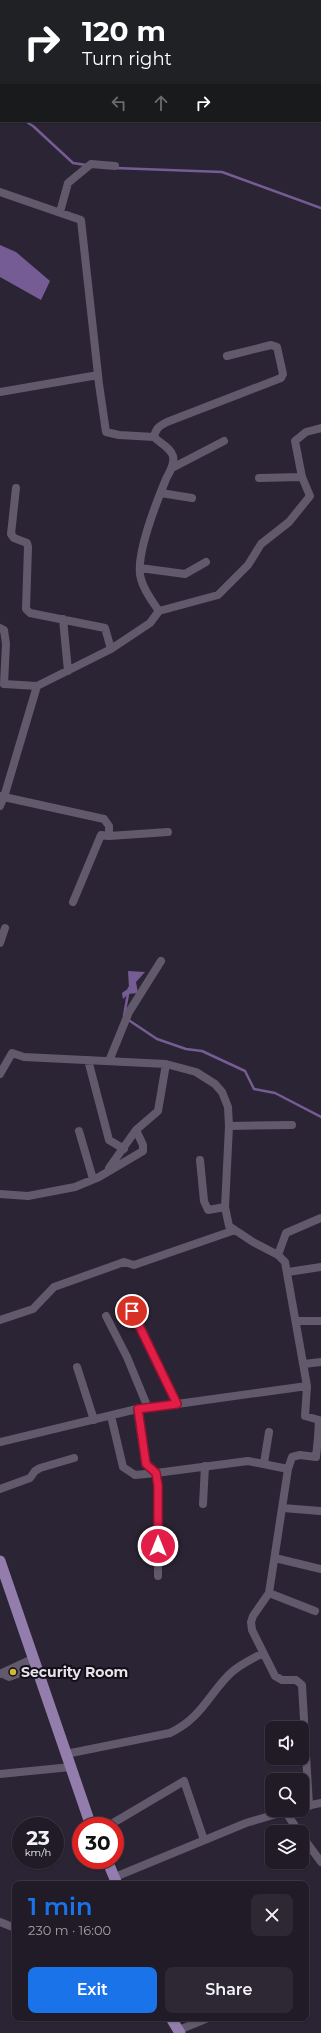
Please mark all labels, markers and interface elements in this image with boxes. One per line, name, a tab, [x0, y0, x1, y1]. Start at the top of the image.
text: 120 m	[82, 14, 166, 48]
icon: right	[16, 16, 68, 68]
text: Turn right	[82, 48, 172, 70]
icon: left	[108, 92, 130, 114]
icon: ahead	[150, 92, 172, 114]
icon: right	[192, 92, 214, 114]
pin	[115, 1294, 149, 1328]
icon: arrive	[121, 1300, 143, 1322]
position arrow	[137, 1525, 179, 1567]
place label: Security Room	[21, 1663, 128, 1681]
marker: Security Room	[8, 1667, 18, 1677]
map controls	[265, 1721, 309, 1869]
button: sound	[265, 1721, 309, 1765]
button: search	[265, 1773, 309, 1817]
speed limit sign: 30	[72, 1817, 124, 1869]
button: layers	[265, 1825, 309, 1869]
text: 23	[26, 1826, 50, 1850]
text: km/h	[25, 1846, 51, 1859]
text: 1 min	[28, 1892, 92, 1921]
button: close	[251, 1894, 293, 1936]
text: 230 m · 16:00	[28, 1922, 111, 1938]
button: Exit	[28, 1967, 157, 2013]
button: Share	[165, 1967, 293, 2013]

